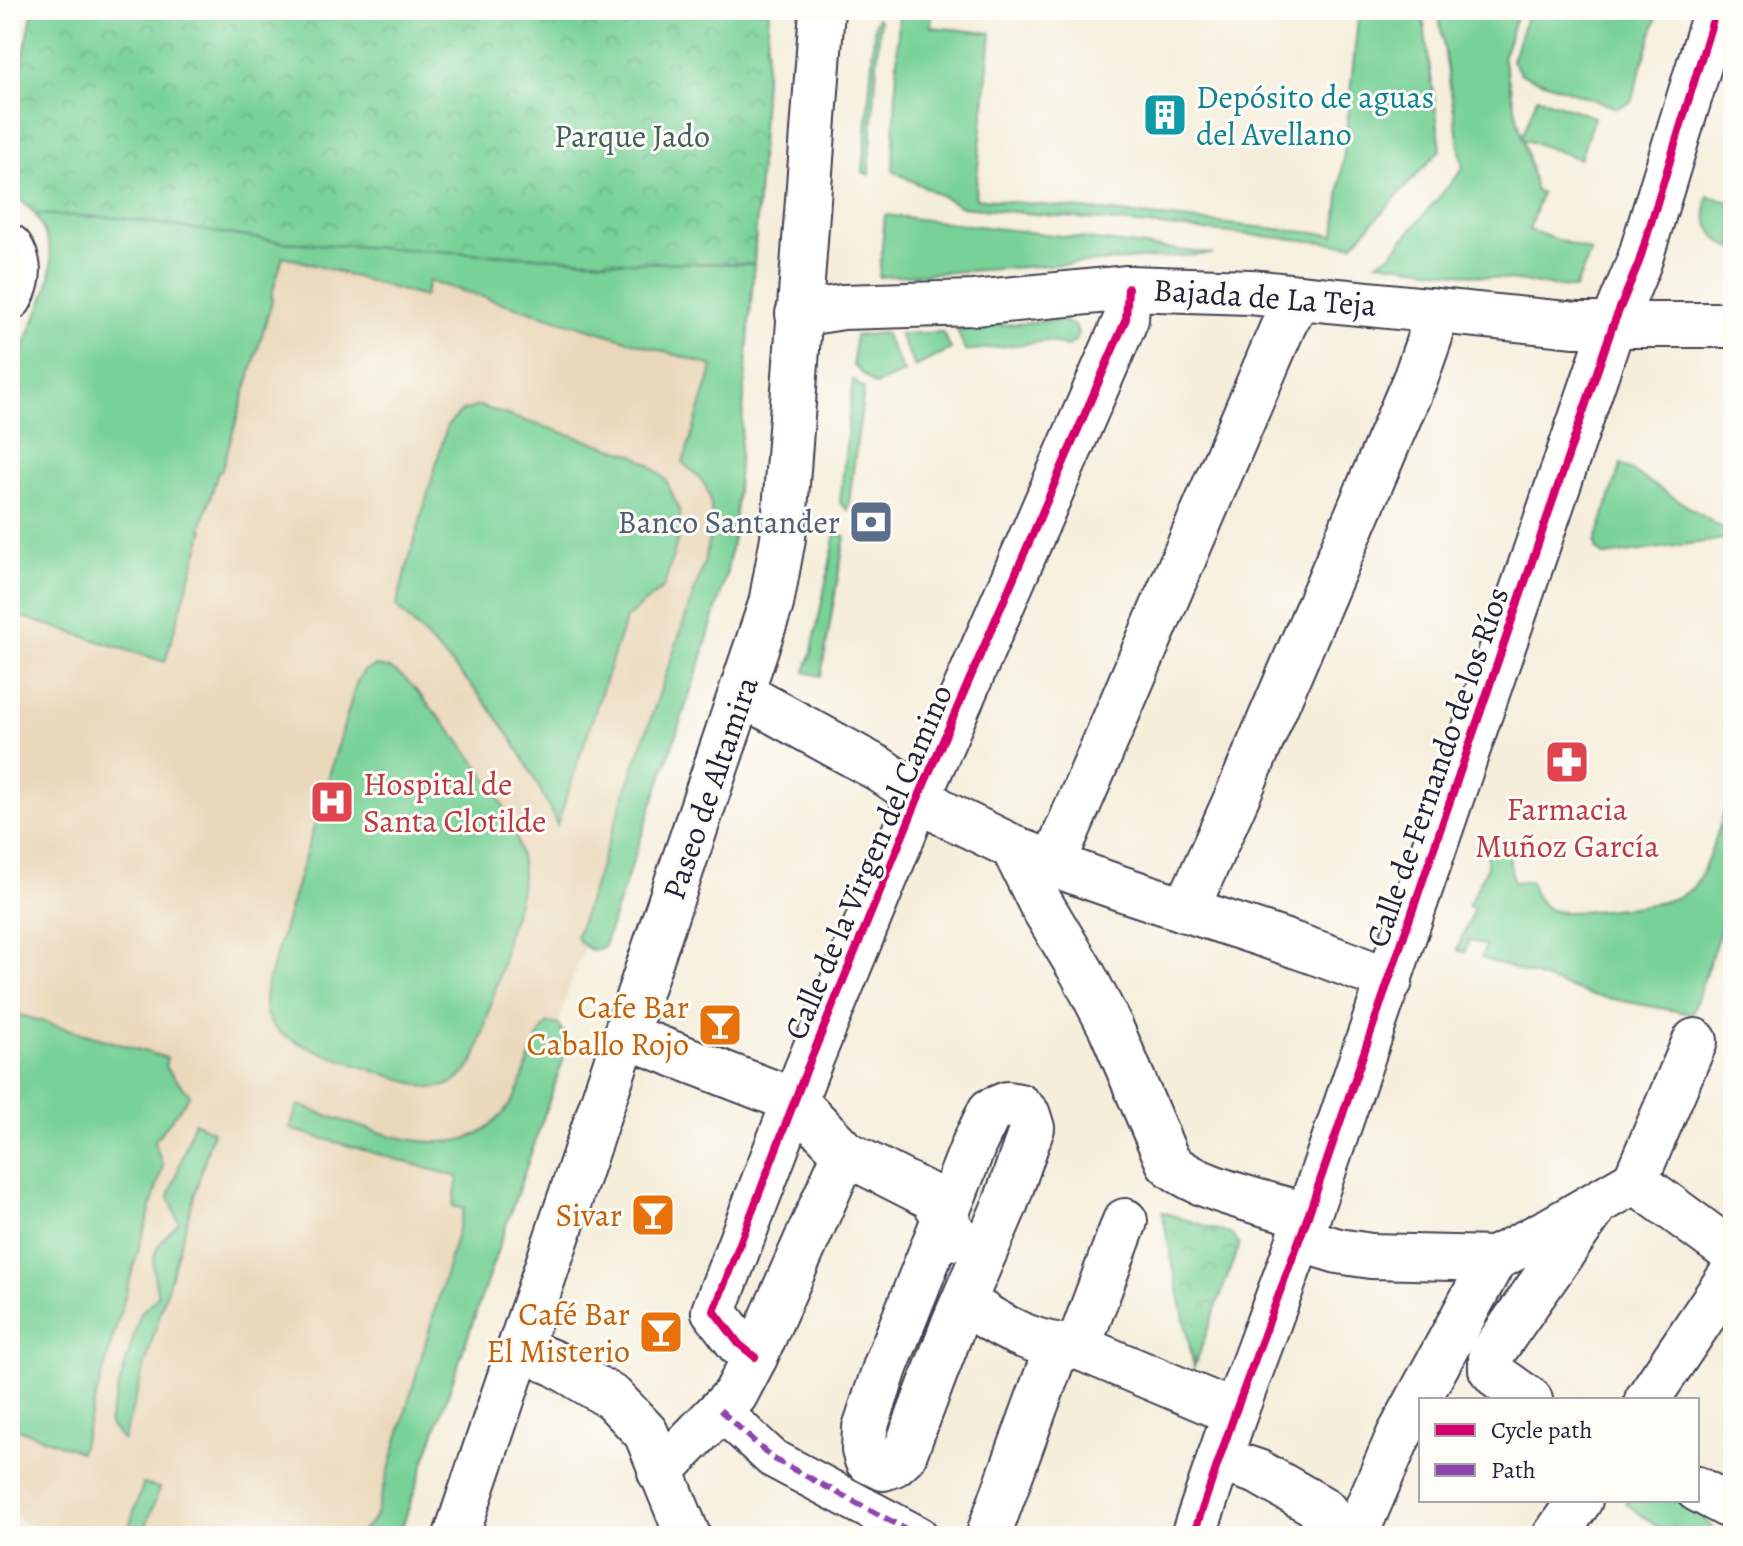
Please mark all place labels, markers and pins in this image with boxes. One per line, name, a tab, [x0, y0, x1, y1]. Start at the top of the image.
place label: Depósito de aguas del Avellano	[1196, 75, 1434, 156]
building icon: Depósito de aguas del Avellano	[1141, 91, 1189, 139]
bank icon: Banco Santander	[847, 498, 895, 546]
place label: Banco Santander	[618, 500, 840, 544]
pharmacy icon: Farmacia Muñoz García	[1543, 738, 1591, 786]
place label: Hospital de Santa Clotilde	[363, 762, 546, 843]
hospital icon: Hospital de Santa Clotilde	[308, 778, 356, 826]
place label: Farmacia Muñoz García	[1475, 787, 1659, 868]
place label: Cafe Bar Caballo Rojo	[527, 985, 689, 1066]
bar icon: Cafe Bar Caballo Rojo	[696, 1001, 744, 1049]
bar icon: Sivar	[629, 1191, 677, 1239]
place label: Sivar	[555, 1193, 622, 1237]
place label: Café Bar El Misterio	[486, 1292, 630, 1373]
bar icon: Café Bar El Misterio	[637, 1308, 685, 1356]

